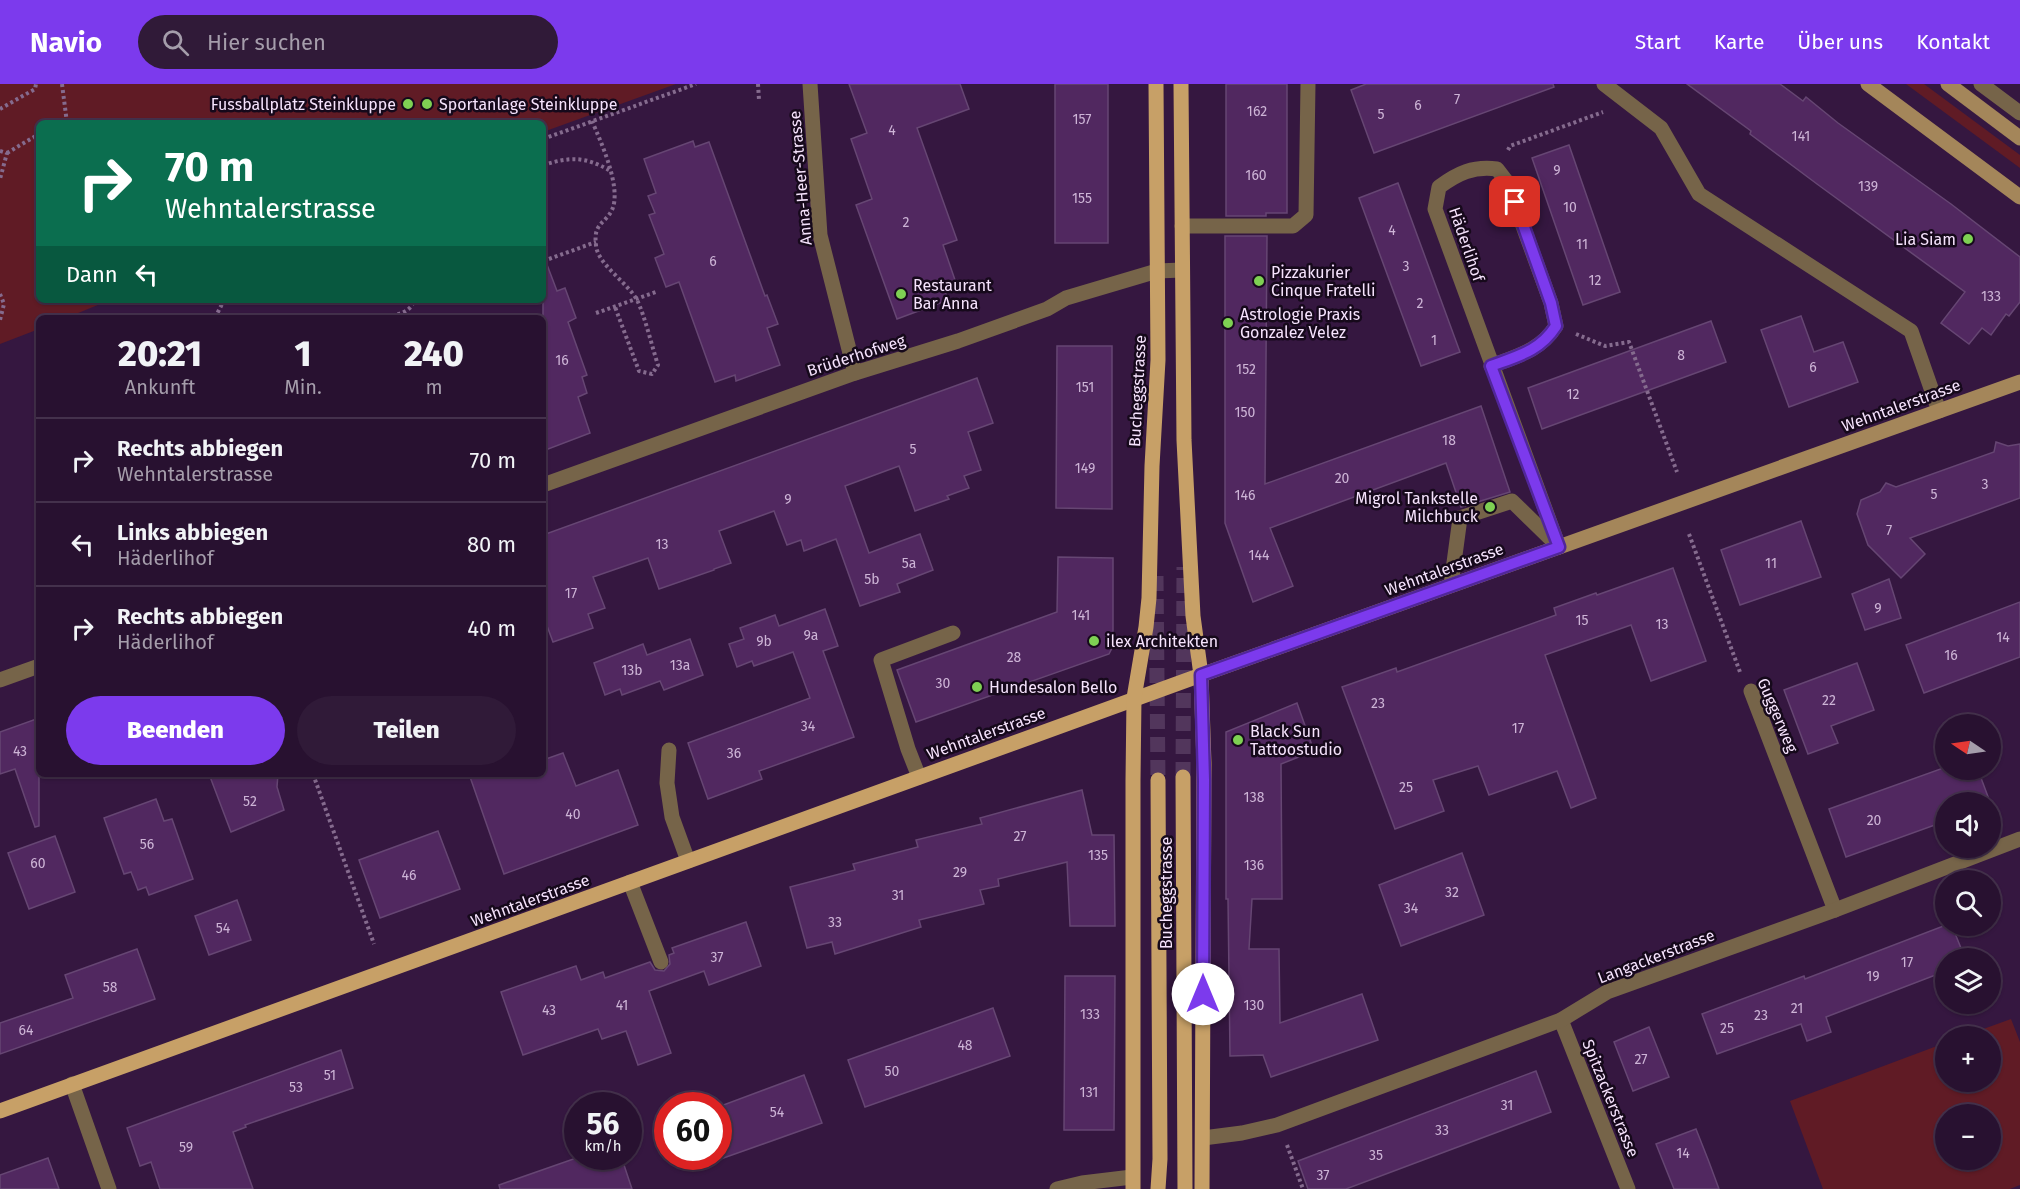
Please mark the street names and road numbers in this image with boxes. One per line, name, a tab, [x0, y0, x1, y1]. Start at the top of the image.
street label: Anna-Heer-Strasse	[785, 110, 816, 246]
street label: Häderlihof	[1445, 205, 1489, 285]
street label: Brüderhofweg	[805, 330, 908, 380]
street label: Bucheggstrasse	[1125, 334, 1150, 448]
street label: Wehntalerstrasse	[1839, 375, 1963, 436]
street label: Wehntalerstrasse	[1382, 539, 1506, 600]
street label: Guggerweg	[1753, 675, 1802, 756]
street label: Wehntalerstrasse	[924, 703, 1048, 764]
street label: Bucheggstrasse	[1157, 837, 1176, 949]
street label: Wehntalerstrasse	[468, 870, 592, 931]
street label: Langackerstrasse	[1595, 925, 1717, 988]
street label: Spitzackerstrasse	[1578, 1037, 1643, 1160]

